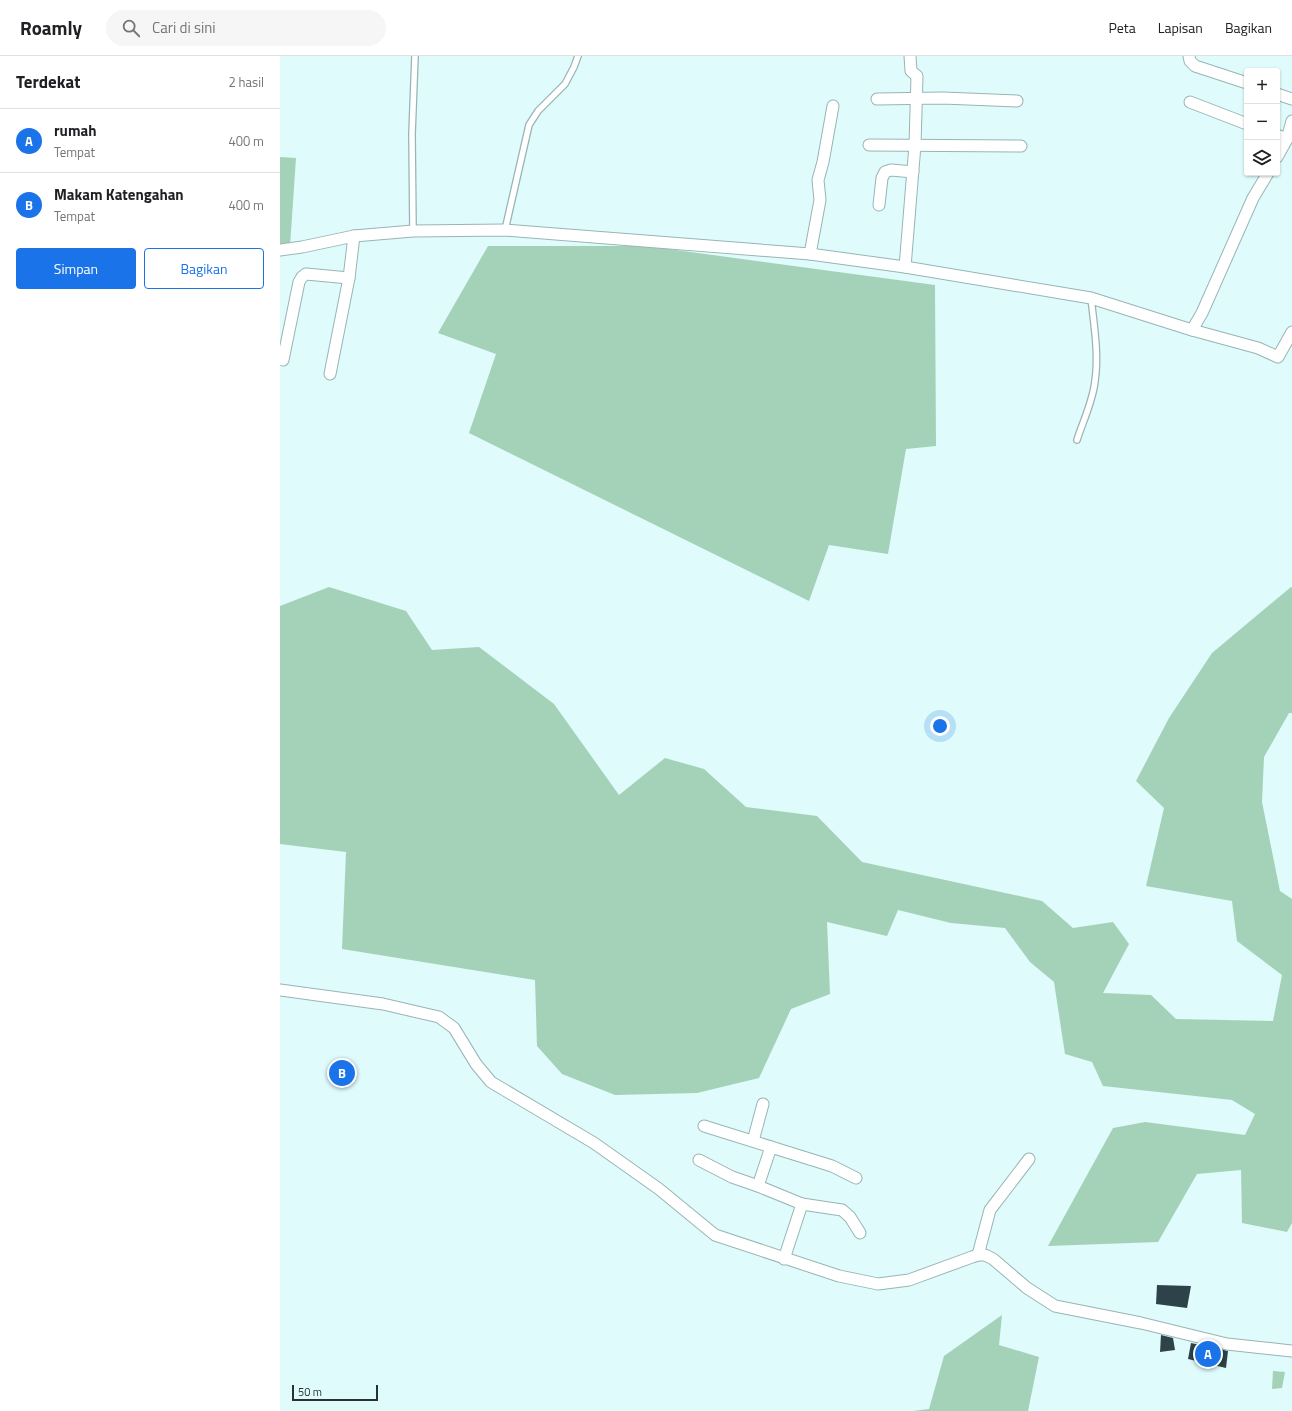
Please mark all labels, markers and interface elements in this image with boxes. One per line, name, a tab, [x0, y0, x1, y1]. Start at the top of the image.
search box	[106, 10, 386, 46]
text: Roamly	[20, 13, 82, 42]
text: Cari di sini	[152, 16, 216, 39]
icon: search	[120, 17, 142, 39]
text: Peta	[1108, 17, 1136, 38]
text: Lapisan	[1158, 17, 1203, 38]
text: Bagikan	[1225, 17, 1272, 38]
map controls	[1244, 68, 1280, 176]
button: +	[1244, 68, 1280, 104]
text: Terdekat	[16, 69, 80, 95]
text: 2 hasil	[228, 72, 264, 92]
button: −	[1244, 104, 1280, 140]
text: rumah	[54, 119, 96, 142]
text: A	[25, 131, 33, 151]
text: 400 m	[228, 131, 264, 151]
button: layers	[1244, 140, 1280, 176]
text: Tempat	[54, 142, 95, 162]
text: Makam Katengahan	[54, 183, 184, 206]
text: B	[25, 195, 33, 215]
text: 400 m	[228, 195, 264, 215]
text: Tempat	[54, 206, 95, 226]
button: Simpan	[16, 248, 136, 289]
button: Bagikan	[144, 248, 264, 289]
your location	[930, 716, 950, 736]
pin: B	[329, 1058, 355, 1088]
pin: A	[1195, 1339, 1221, 1369]
scale bar	[292, 1383, 378, 1402]
text: 50 m	[298, 1384, 322, 1400]

